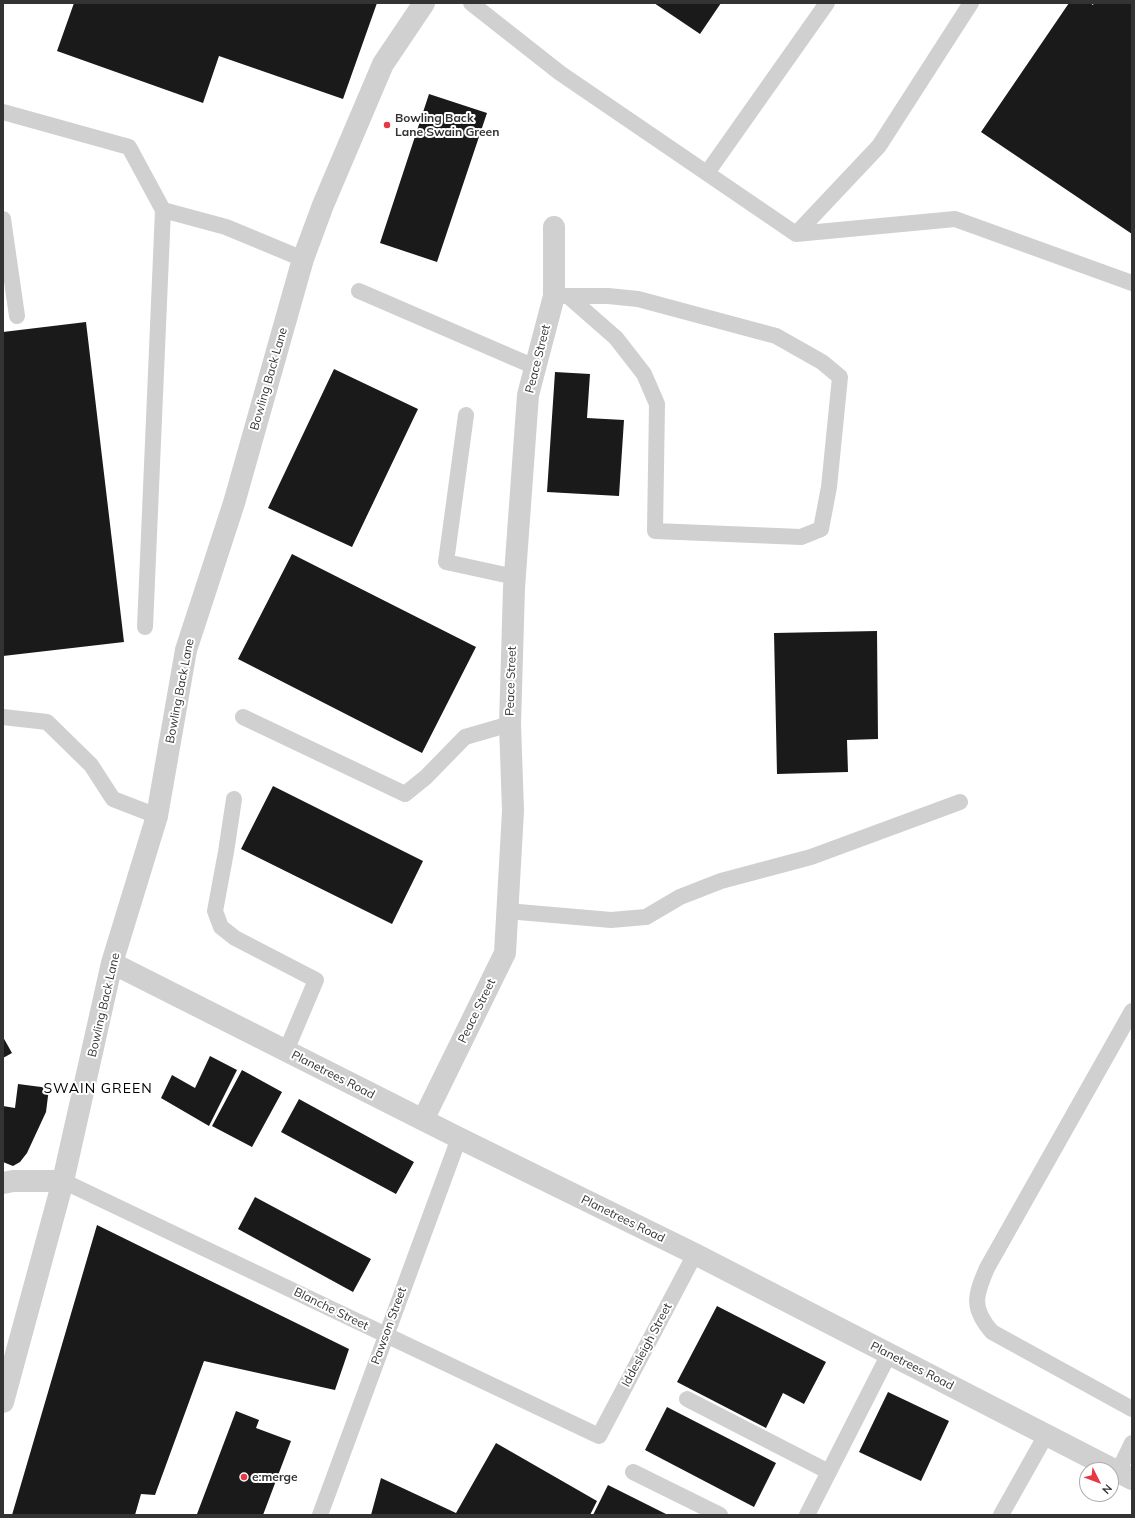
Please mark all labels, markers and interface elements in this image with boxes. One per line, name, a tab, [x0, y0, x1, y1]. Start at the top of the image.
place label: Bowling Back Lane Swain Green	[395, 111, 499, 139]
marker: Bowling Back Lane Swain Green	[382, 120, 392, 130]
street label: Peace Street	[523, 323, 553, 395]
street label: Bowling Back Lane	[247, 326, 291, 432]
street label: Bowling Back Lane	[163, 637, 197, 745]
street label: Peace Street	[503, 646, 519, 716]
street label: Bowling Back Lane	[85, 952, 123, 1058]
street label: Peace Street	[455, 976, 499, 1046]
street label: Planetrees Road	[289, 1048, 377, 1102]
district label: SWAIN GREEN	[43, 1081, 153, 1097]
street label: Planetrees Road	[579, 1192, 667, 1246]
street label: Blanche Street	[291, 1285, 371, 1333]
street label: Pawson Street	[368, 1285, 410, 1367]
street label: Iddesleigh Street	[619, 1301, 675, 1389]
street label: Planetrees Road	[868, 1339, 956, 1393]
north arrow	[1079, 1462, 1119, 1502]
place label: e:merge	[252, 1470, 298, 1484]
marker: e:merge	[239, 1472, 249, 1482]
text: N	[1099, 1482, 1115, 1497]

